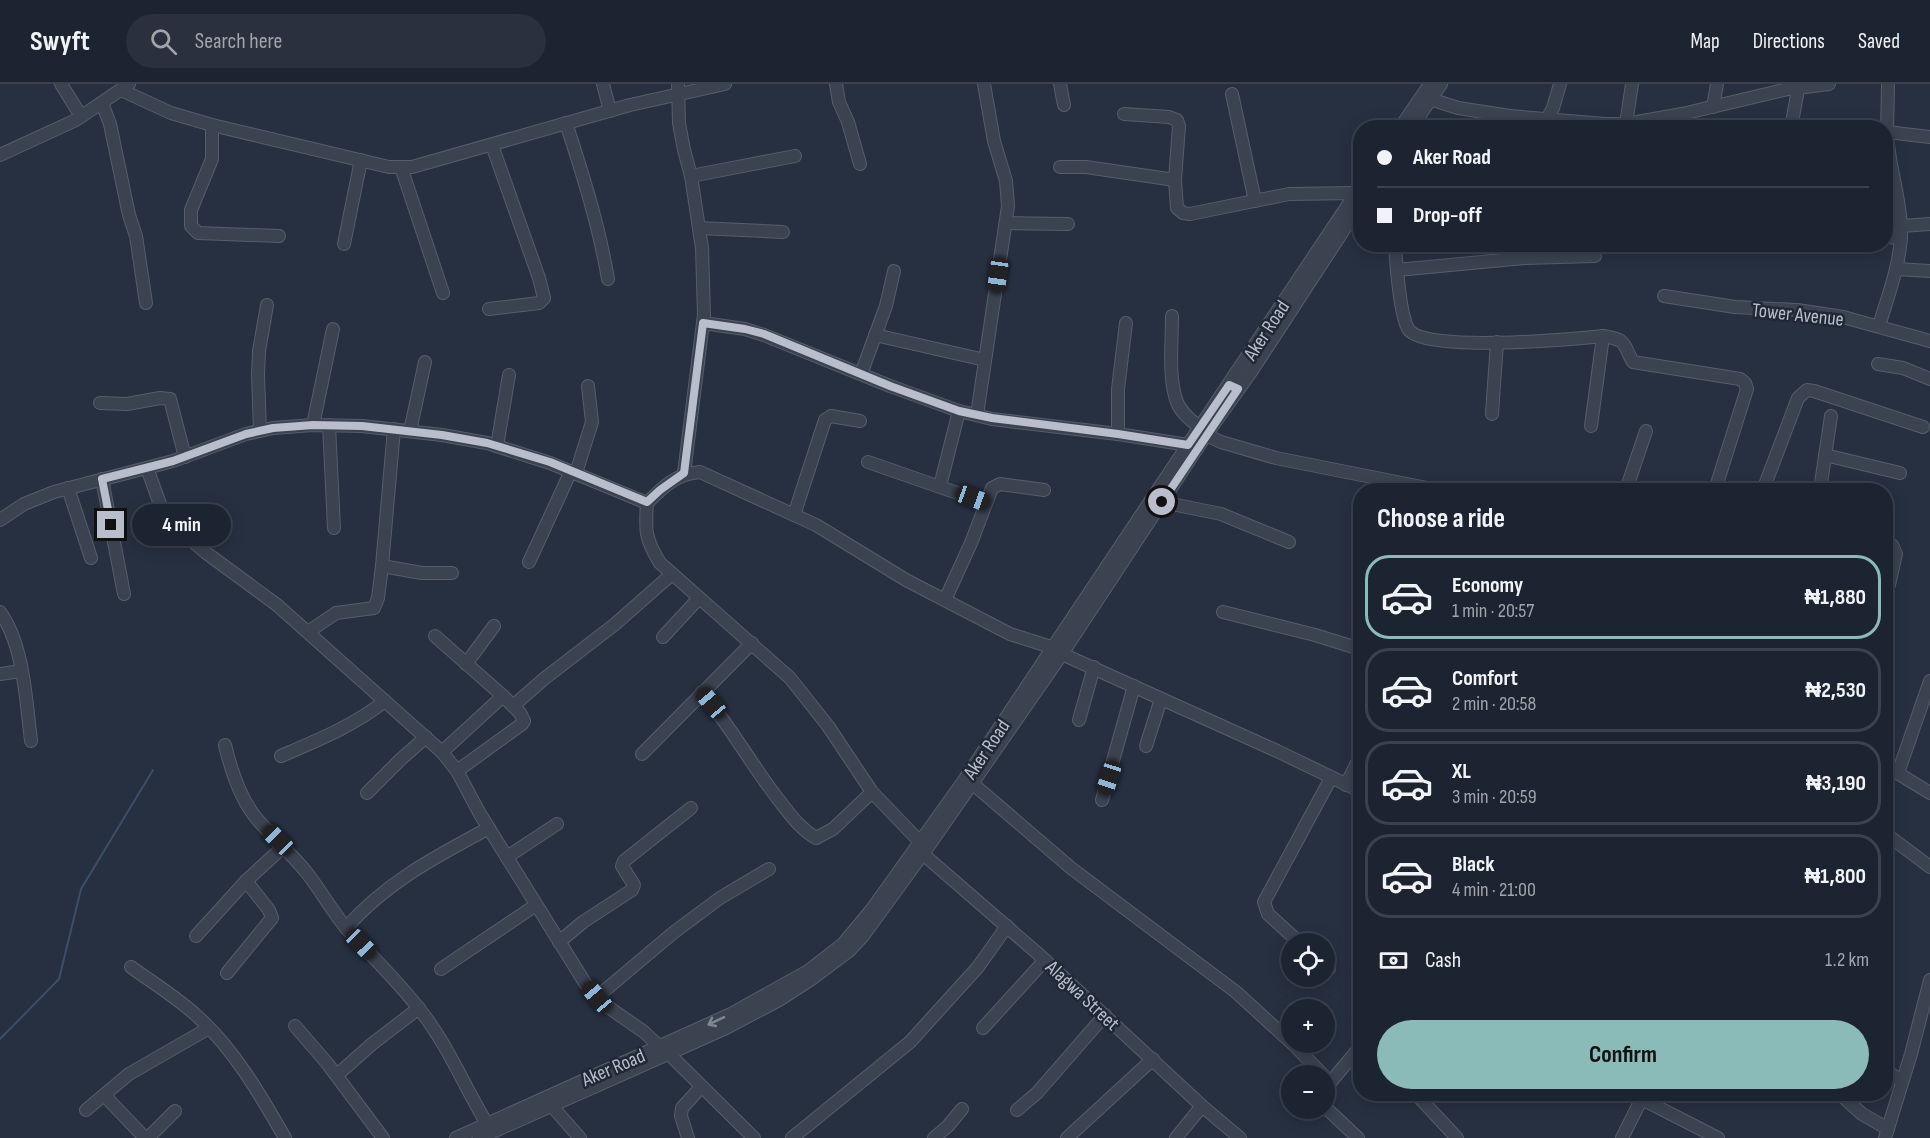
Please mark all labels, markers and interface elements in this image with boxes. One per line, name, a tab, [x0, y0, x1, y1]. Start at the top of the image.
search box	[126, 14, 546, 68]
text: Swyft	[30, 25, 90, 58]
icon: search	[147, 25, 180, 58]
text: Search here	[195, 28, 282, 55]
text: Map	[1690, 29, 1720, 54]
text: Directions	[1753, 29, 1825, 54]
text: Saved	[1858, 29, 1900, 54]
text: Aker Road	[1413, 144, 1491, 171]
text: Drop-off	[1413, 202, 1482, 229]
car	[987, 256, 1009, 294]
street label: Aker Road	[1238, 296, 1295, 366]
street label: Tower Avenue	[1751, 298, 1845, 332]
car	[953, 483, 993, 513]
route start	[1148, 488, 1175, 515]
text: Choose a ride	[1377, 503, 1505, 535]
callout: 4 min	[132, 504, 231, 546]
route end	[97, 511, 124, 538]
text: 4 min	[162, 513, 201, 537]
icon: car	[1380, 570, 1434, 624]
text: Economy	[1452, 572, 1523, 599]
text: ₦1,880	[1804, 584, 1866, 611]
text: 1 min · 20:57	[1452, 599, 1534, 623]
icon: car	[1380, 663, 1434, 717]
text: Comfort	[1452, 665, 1518, 692]
text: ₦2,530	[1805, 677, 1866, 704]
car	[693, 683, 729, 723]
text: 2 min · 20:58	[1452, 692, 1536, 716]
street label: Aker Road	[958, 715, 1015, 785]
icon: car	[1380, 756, 1434, 810]
car	[1095, 758, 1123, 798]
text: XL	[1452, 758, 1471, 785]
text: ₦3,190	[1806, 770, 1866, 797]
text: 3 min · 20:59	[1452, 785, 1537, 809]
car	[259, 821, 297, 859]
icon: car	[1380, 849, 1434, 903]
text: Black	[1452, 851, 1494, 878]
text: ₦1,800	[1804, 863, 1866, 890]
text: 4 min · 21:00	[1452, 878, 1536, 902]
car	[342, 925, 380, 963]
map controls	[1281, 933, 1335, 1119]
button: locate	[1281, 933, 1335, 987]
icon: cash	[1377, 944, 1410, 977]
text: Cash	[1425, 947, 1461, 974]
text: 1.2 km	[1825, 948, 1869, 972]
street label: Alagwa Street	[1040, 955, 1124, 1036]
car	[579, 977, 615, 1017]
button: +	[1281, 999, 1335, 1053]
one-way arrow	[708, 1015, 726, 1027]
button: Confirm	[1377, 1020, 1869, 1089]
street label: Aker Road	[577, 1044, 649, 1092]
button: −	[1281, 1065, 1335, 1119]

